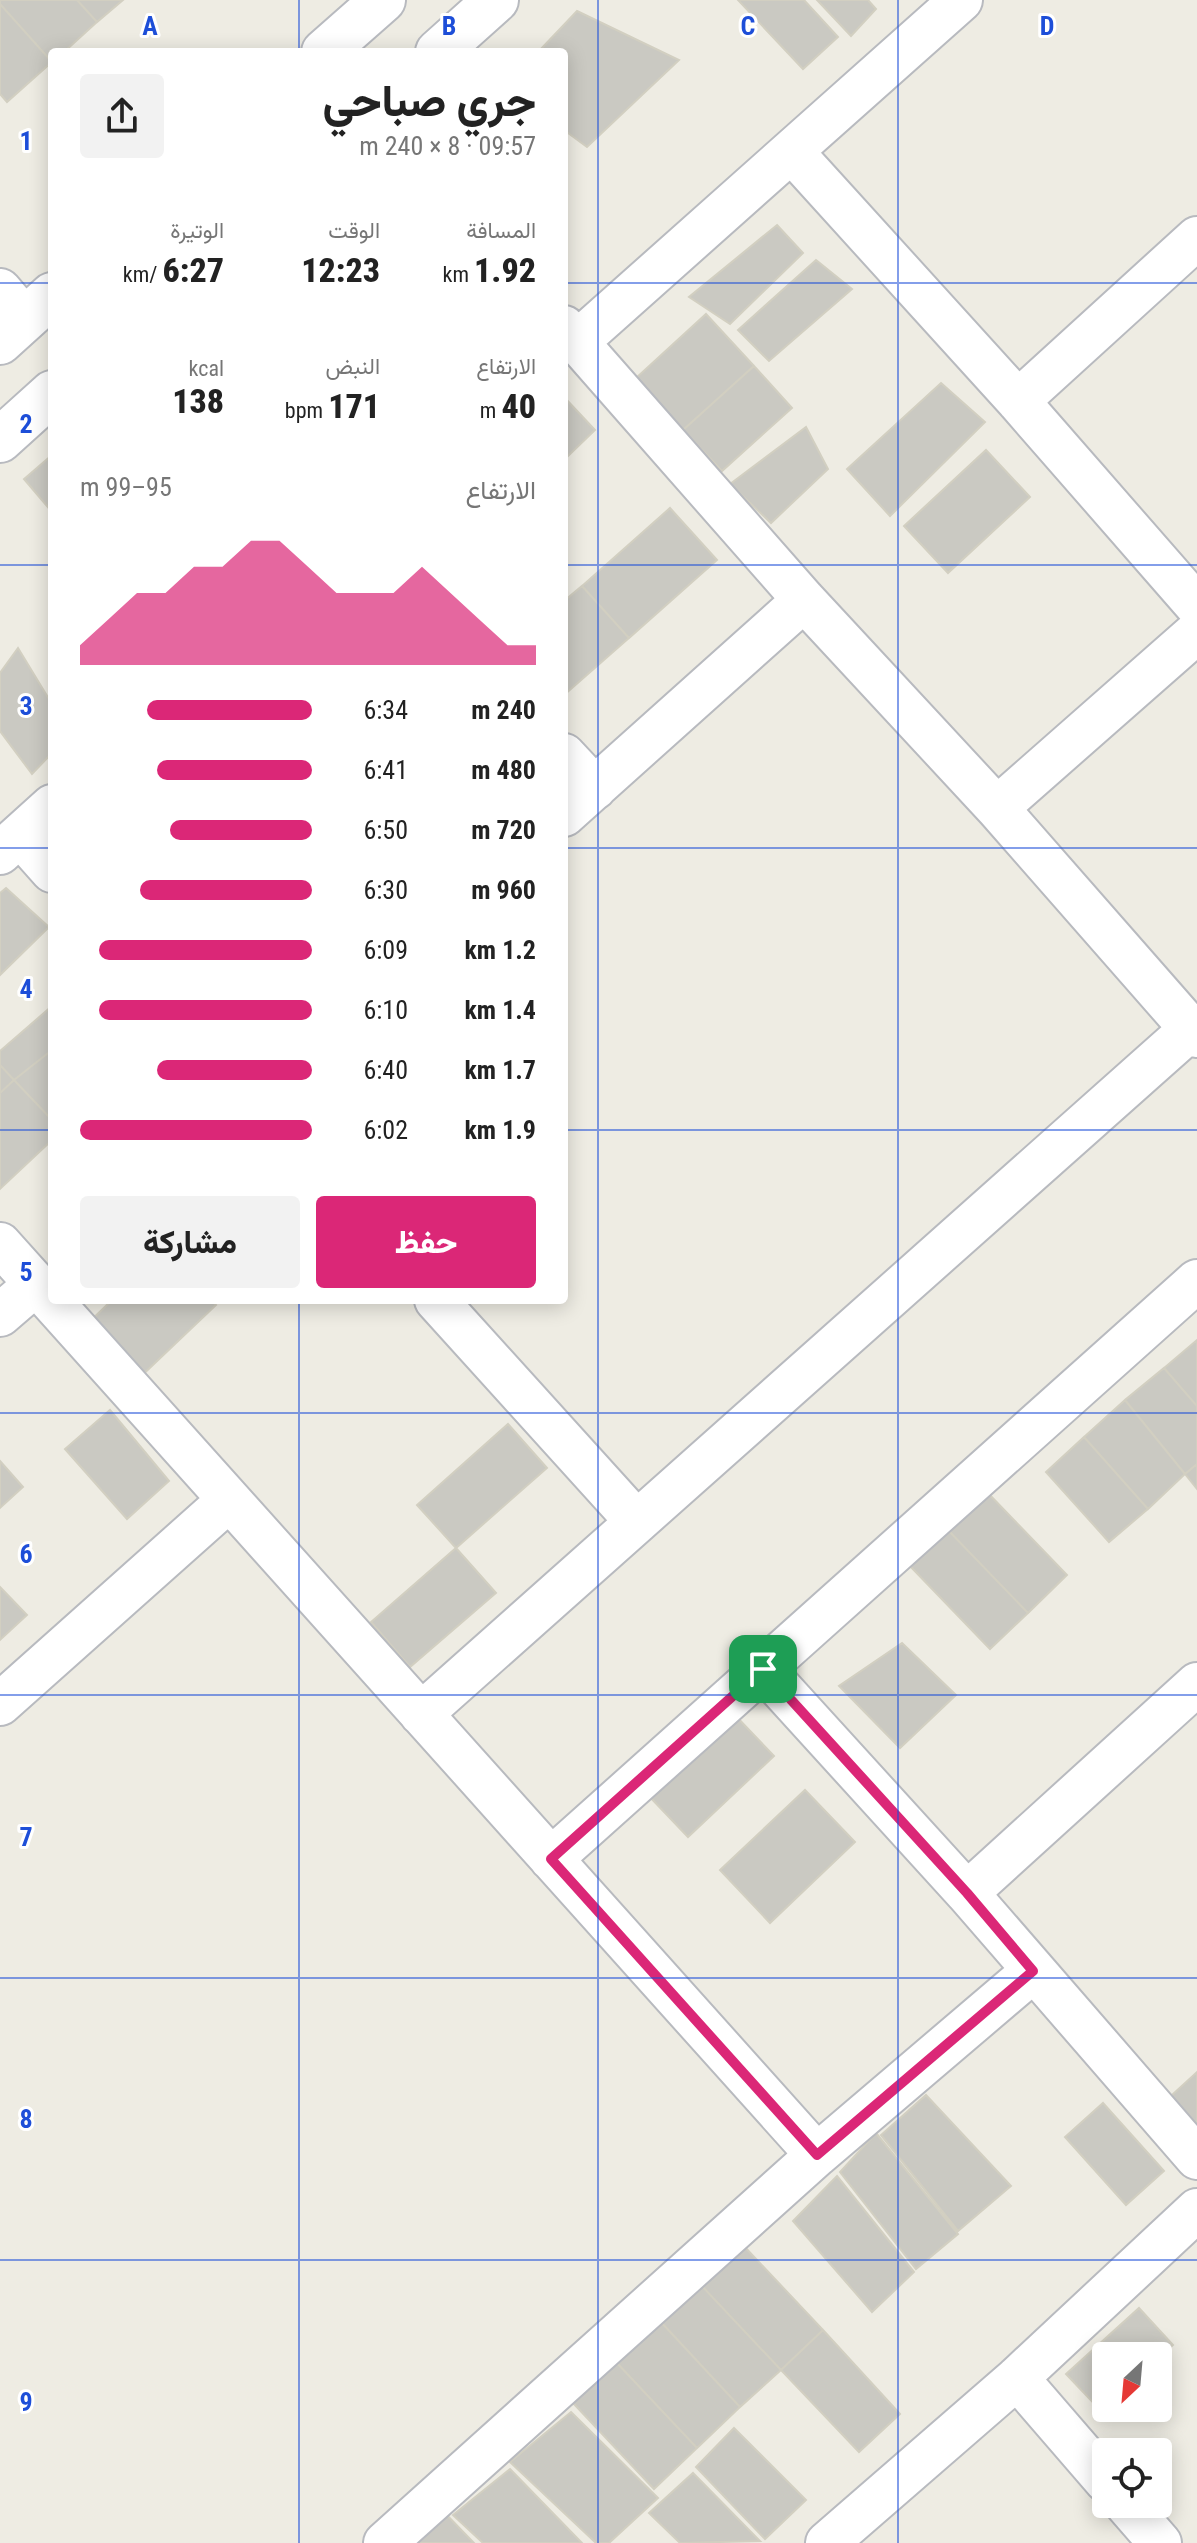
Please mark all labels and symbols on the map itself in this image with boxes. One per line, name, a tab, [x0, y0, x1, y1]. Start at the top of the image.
text: A	[142, 11, 158, 41]
text: B	[442, 11, 456, 41]
text: C	[741, 11, 756, 41]
text: D	[1040, 11, 1054, 41]
text: 1	[19, 126, 33, 156]
text: 2	[19, 409, 33, 439]
text: 3	[19, 691, 33, 721]
text: 4	[19, 974, 33, 1004]
text: 5	[19, 1257, 33, 1287]
text: 6	[19, 1539, 33, 1569]
pin	[729, 1635, 797, 1703]
text: 7	[19, 1822, 33, 1852]
text: 8	[19, 2104, 33, 2134]
north arrow	[1092, 2342, 1172, 2422]
text: 9	[19, 2387, 33, 2417]

